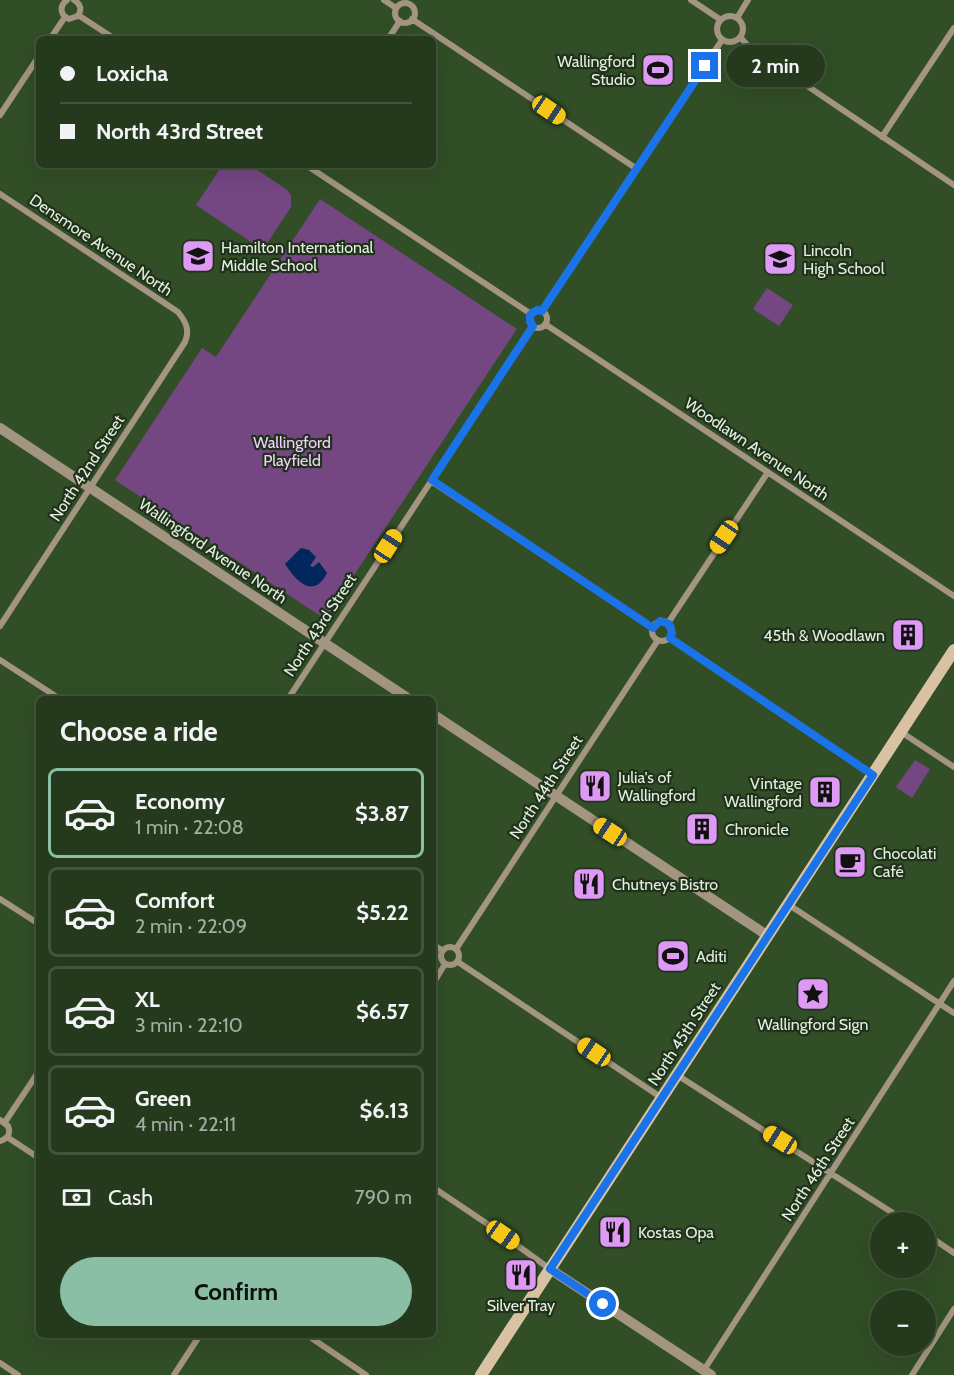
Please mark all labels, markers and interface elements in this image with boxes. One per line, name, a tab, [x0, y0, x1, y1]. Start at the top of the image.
callout: 2 min	[726, 45, 825, 87]
place label: Wallingford Studio	[557, 52, 635, 89]
sports icon: Wallingford Studio	[640, 52, 676, 88]
route end	[691, 52, 718, 79]
text: 2 min	[751, 54, 800, 78]
text: Loxicha	[96, 60, 168, 87]
car	[529, 92, 569, 128]
text: North 43rd Street	[96, 118, 263, 145]
street label: Densmore Avenue North	[26, 190, 176, 300]
school or university icon: Hamilton International Middle School	[180, 238, 216, 274]
place label: Hamilton International Middle School	[221, 238, 374, 275]
school or university icon: Lincoln High School	[762, 241, 798, 277]
place label: Lincoln High School	[803, 241, 885, 278]
street label: Woodlawn Avenue North	[681, 394, 833, 504]
street label: North 42nd Street	[46, 411, 129, 525]
park label: Wallingford Playfield	[253, 433, 331, 470]
street label: Wallingford Avenue North	[135, 494, 291, 608]
car	[706, 517, 742, 557]
car	[371, 526, 405, 566]
street label: North 43rd Street	[280, 569, 361, 680]
building icon: 45th & Woodlawn	[890, 617, 926, 653]
place label: 45th & Woodlawn	[763, 626, 885, 645]
text: Choose a ride	[60, 715, 218, 748]
street label: North 44th Street	[505, 731, 587, 842]
restaurant icon: Julia's of Wallingford	[577, 768, 613, 804]
place label: Julia's of Wallingford	[617, 768, 696, 805]
place label: Vintage Wallingford	[724, 774, 802, 811]
building icon: Vintage Wallingford	[807, 774, 843, 810]
icon: car	[63, 786, 117, 840]
text: Economy	[135, 788, 225, 815]
text: $3.87	[355, 800, 409, 827]
building icon: Chronicle	[684, 811, 720, 847]
text: 1 min · 22:08	[135, 815, 244, 839]
car	[590, 815, 630, 849]
place label: Chronicle	[725, 820, 789, 839]
cafe icon: Chocolati Café	[832, 844, 868, 880]
place label: Chocolati Café	[873, 844, 936, 881]
restaurant icon: Chutneys Bistro	[571, 866, 607, 902]
place label: Chutneys Bistro	[612, 875, 718, 894]
icon: car	[63, 885, 117, 939]
text: Comfort	[135, 887, 214, 914]
text: $5.22	[356, 899, 409, 926]
text: 2 min · 22:09	[135, 914, 247, 938]
sports icon: Aditi	[655, 938, 691, 974]
place label: Aditi	[696, 947, 727, 966]
place icon: Wallingford Sign	[795, 976, 831, 1012]
street label: North 45th Street	[644, 978, 725, 1089]
icon: car	[63, 984, 117, 1038]
text: XL	[135, 986, 160, 1013]
text: $6.57	[356, 998, 409, 1025]
text: 3 min · 22:10	[135, 1013, 243, 1037]
place label: Wallingford Sign	[758, 1015, 868, 1034]
car	[574, 1034, 614, 1070]
icon: car	[63, 1083, 117, 1137]
text: Green	[135, 1085, 191, 1112]
text: $6.13	[359, 1097, 409, 1124]
text: 4 min · 22:11	[135, 1112, 236, 1136]
street label: North 46th Street	[777, 1113, 859, 1224]
car	[760, 1123, 800, 1157]
icon: cash	[60, 1181, 93, 1214]
text: Cash	[108, 1184, 153, 1211]
text: 790 m	[355, 1185, 412, 1209]
map controls	[870, 1212, 936, 1356]
button: +	[870, 1212, 936, 1278]
restaurant icon: Kostas Opa	[597, 1214, 633, 1250]
car	[483, 1217, 523, 1253]
place label: Kostas Opa	[638, 1223, 714, 1242]
button: Confirm	[60, 1257, 412, 1326]
restaurant icon: Silver Tray	[503, 1257, 539, 1293]
route start	[589, 1290, 616, 1317]
button: −	[870, 1290, 936, 1356]
place label: Silver Tray	[487, 1296, 555, 1315]

